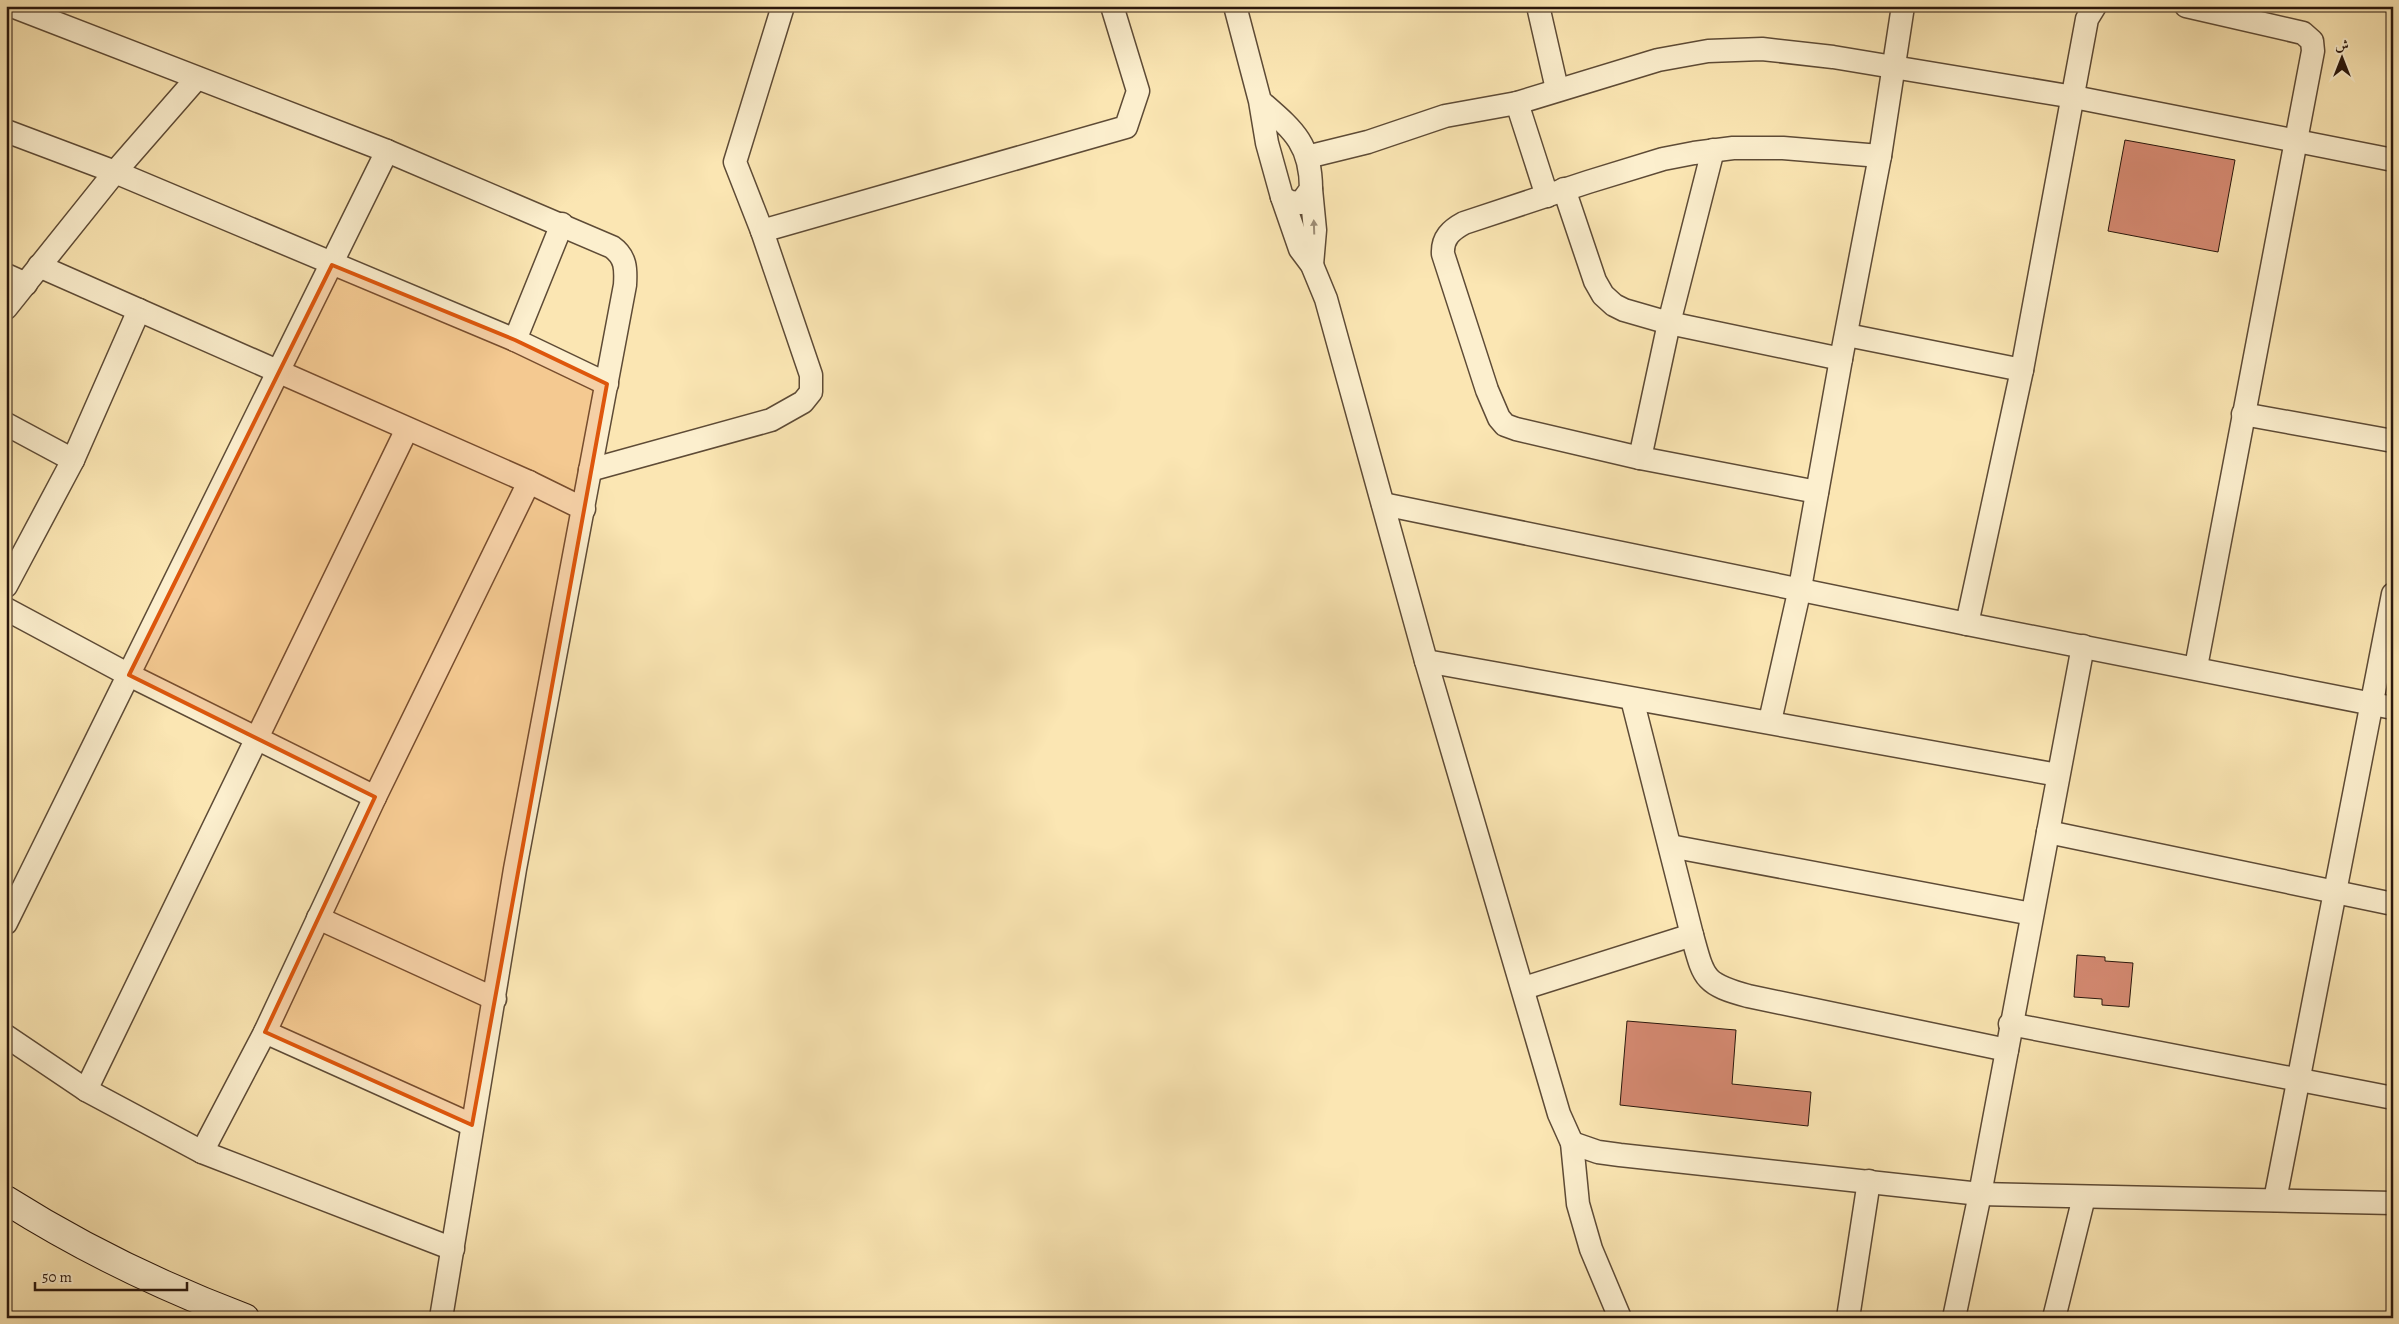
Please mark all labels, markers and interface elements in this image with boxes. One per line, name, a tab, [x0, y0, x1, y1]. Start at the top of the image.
north arrow	[2316, 32, 2366, 82]
text: ش	[2335, 36, 2349, 55]
one-way arrow	[1310, 219, 1318, 235]
scale bar	[35, 1259, 188, 1291]
text: 50 m	[42, 1267, 72, 1287]

